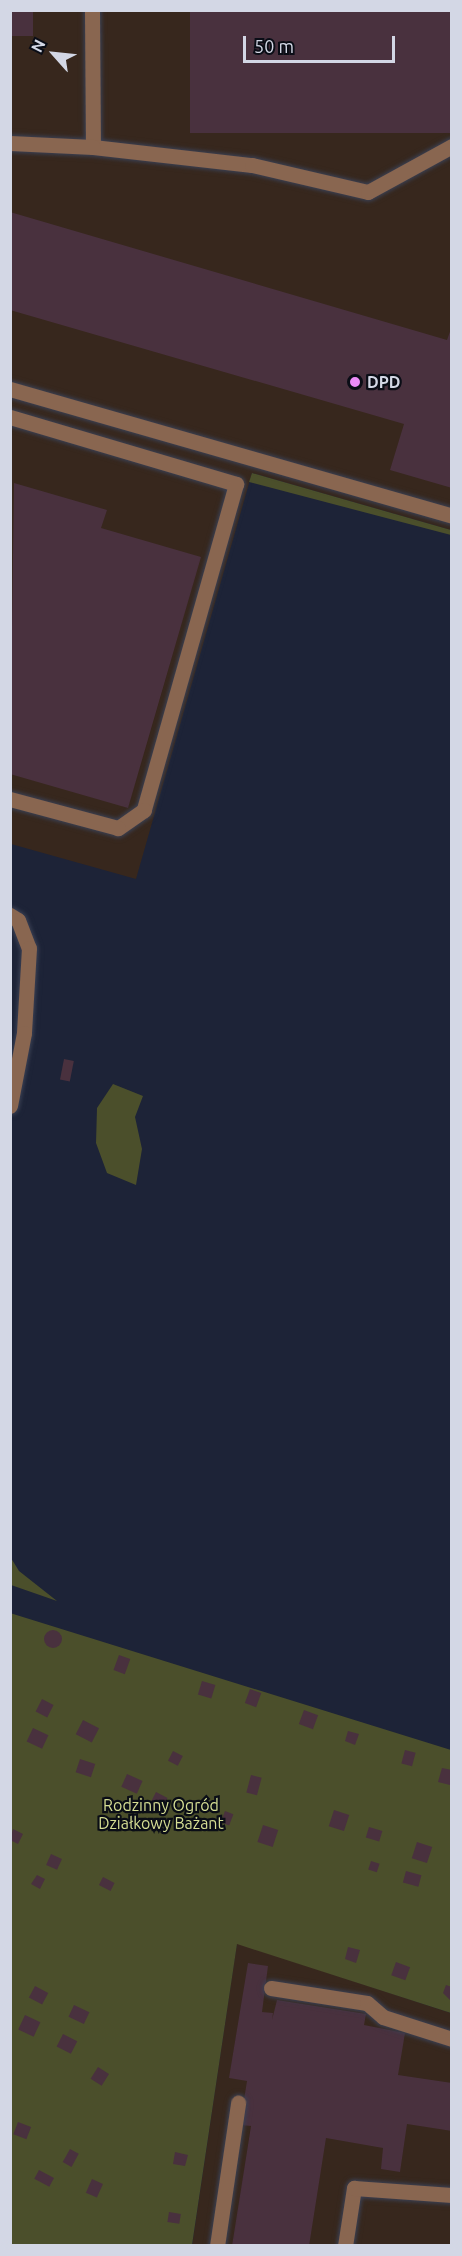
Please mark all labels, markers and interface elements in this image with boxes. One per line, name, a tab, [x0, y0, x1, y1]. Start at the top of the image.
north arrow	[24, 24, 84, 84]
scale bar	[246, 24, 398, 62]
text: N	[27, 36, 49, 55]
text: 50 m	[254, 36, 294, 56]
place label: DPD	[367, 372, 400, 392]
marker: DPD	[348, 375, 362, 389]
park label: Rodzinny Ogród Działkowy Bażant	[98, 1795, 224, 1833]

